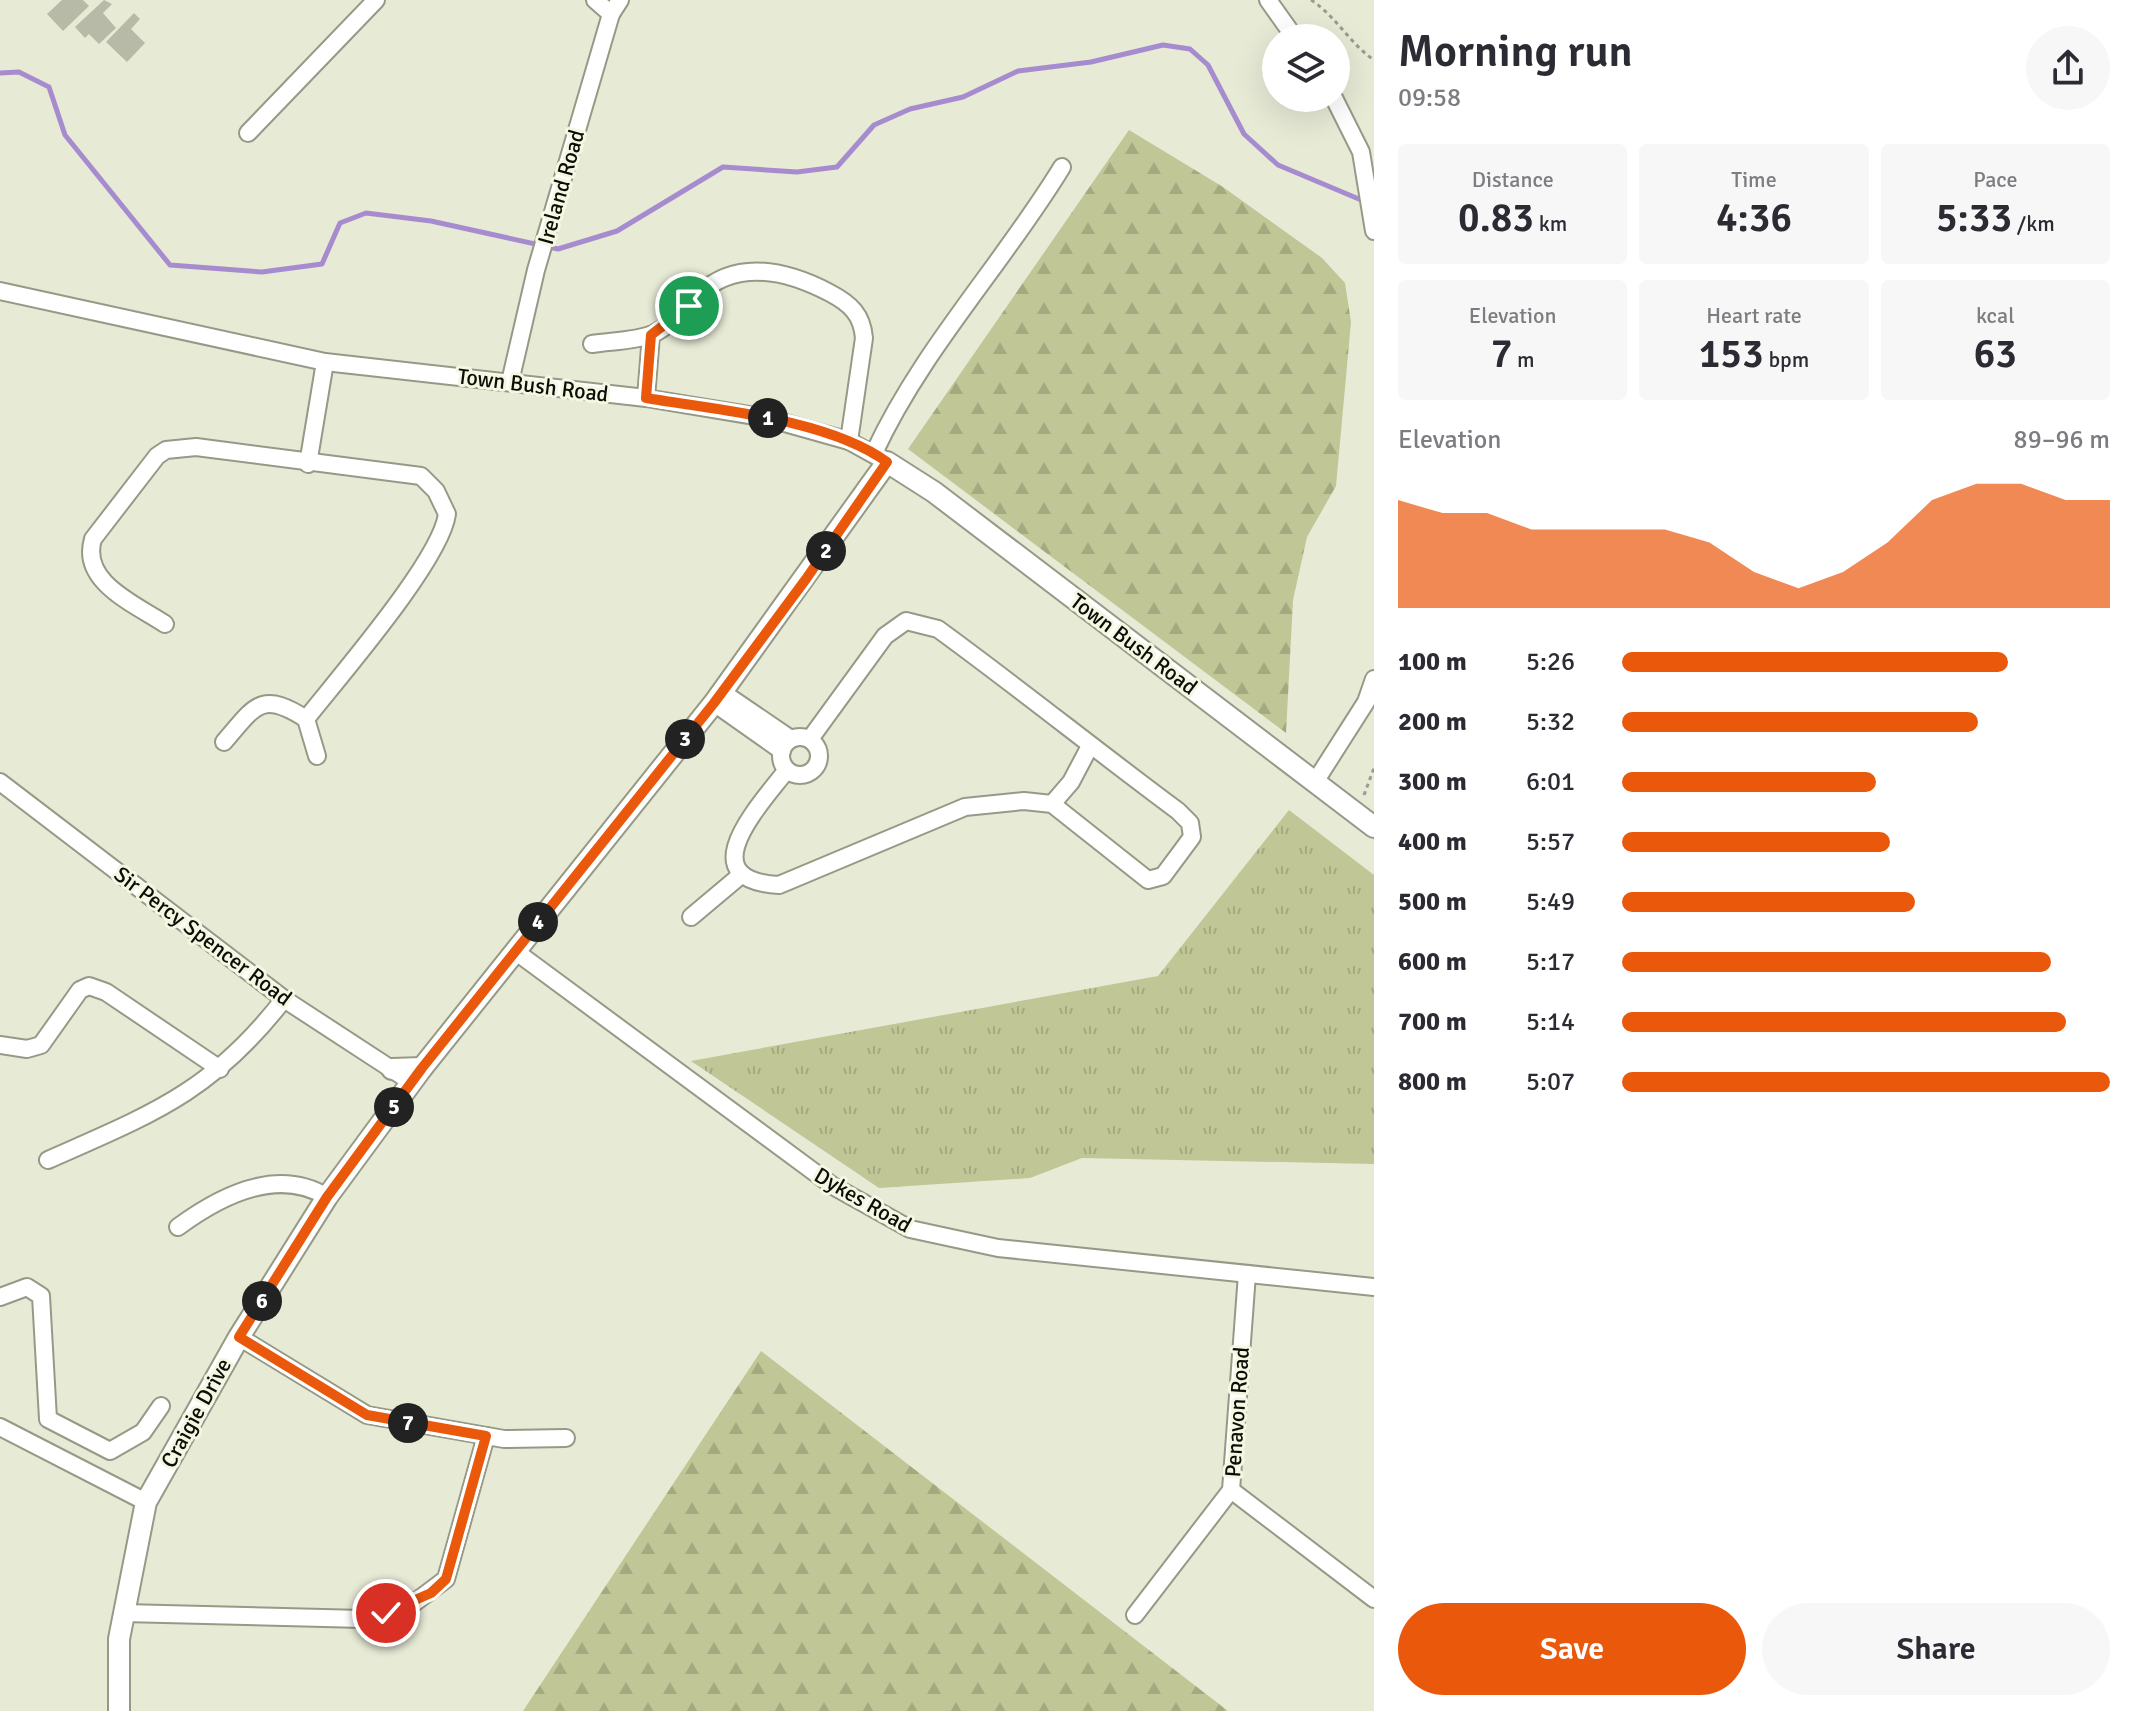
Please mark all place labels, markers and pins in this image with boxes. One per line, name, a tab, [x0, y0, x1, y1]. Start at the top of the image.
pin	[655, 272, 723, 340]
pin: 1	[748, 398, 788, 438]
pin: 2	[806, 531, 846, 571]
pin: 3	[665, 719, 705, 759]
pin: 4	[518, 902, 558, 942]
pin: 5	[374, 1087, 414, 1127]
pin: 6	[242, 1281, 282, 1321]
pin: 7	[388, 1403, 428, 1443]
pin	[352, 1579, 420, 1647]

